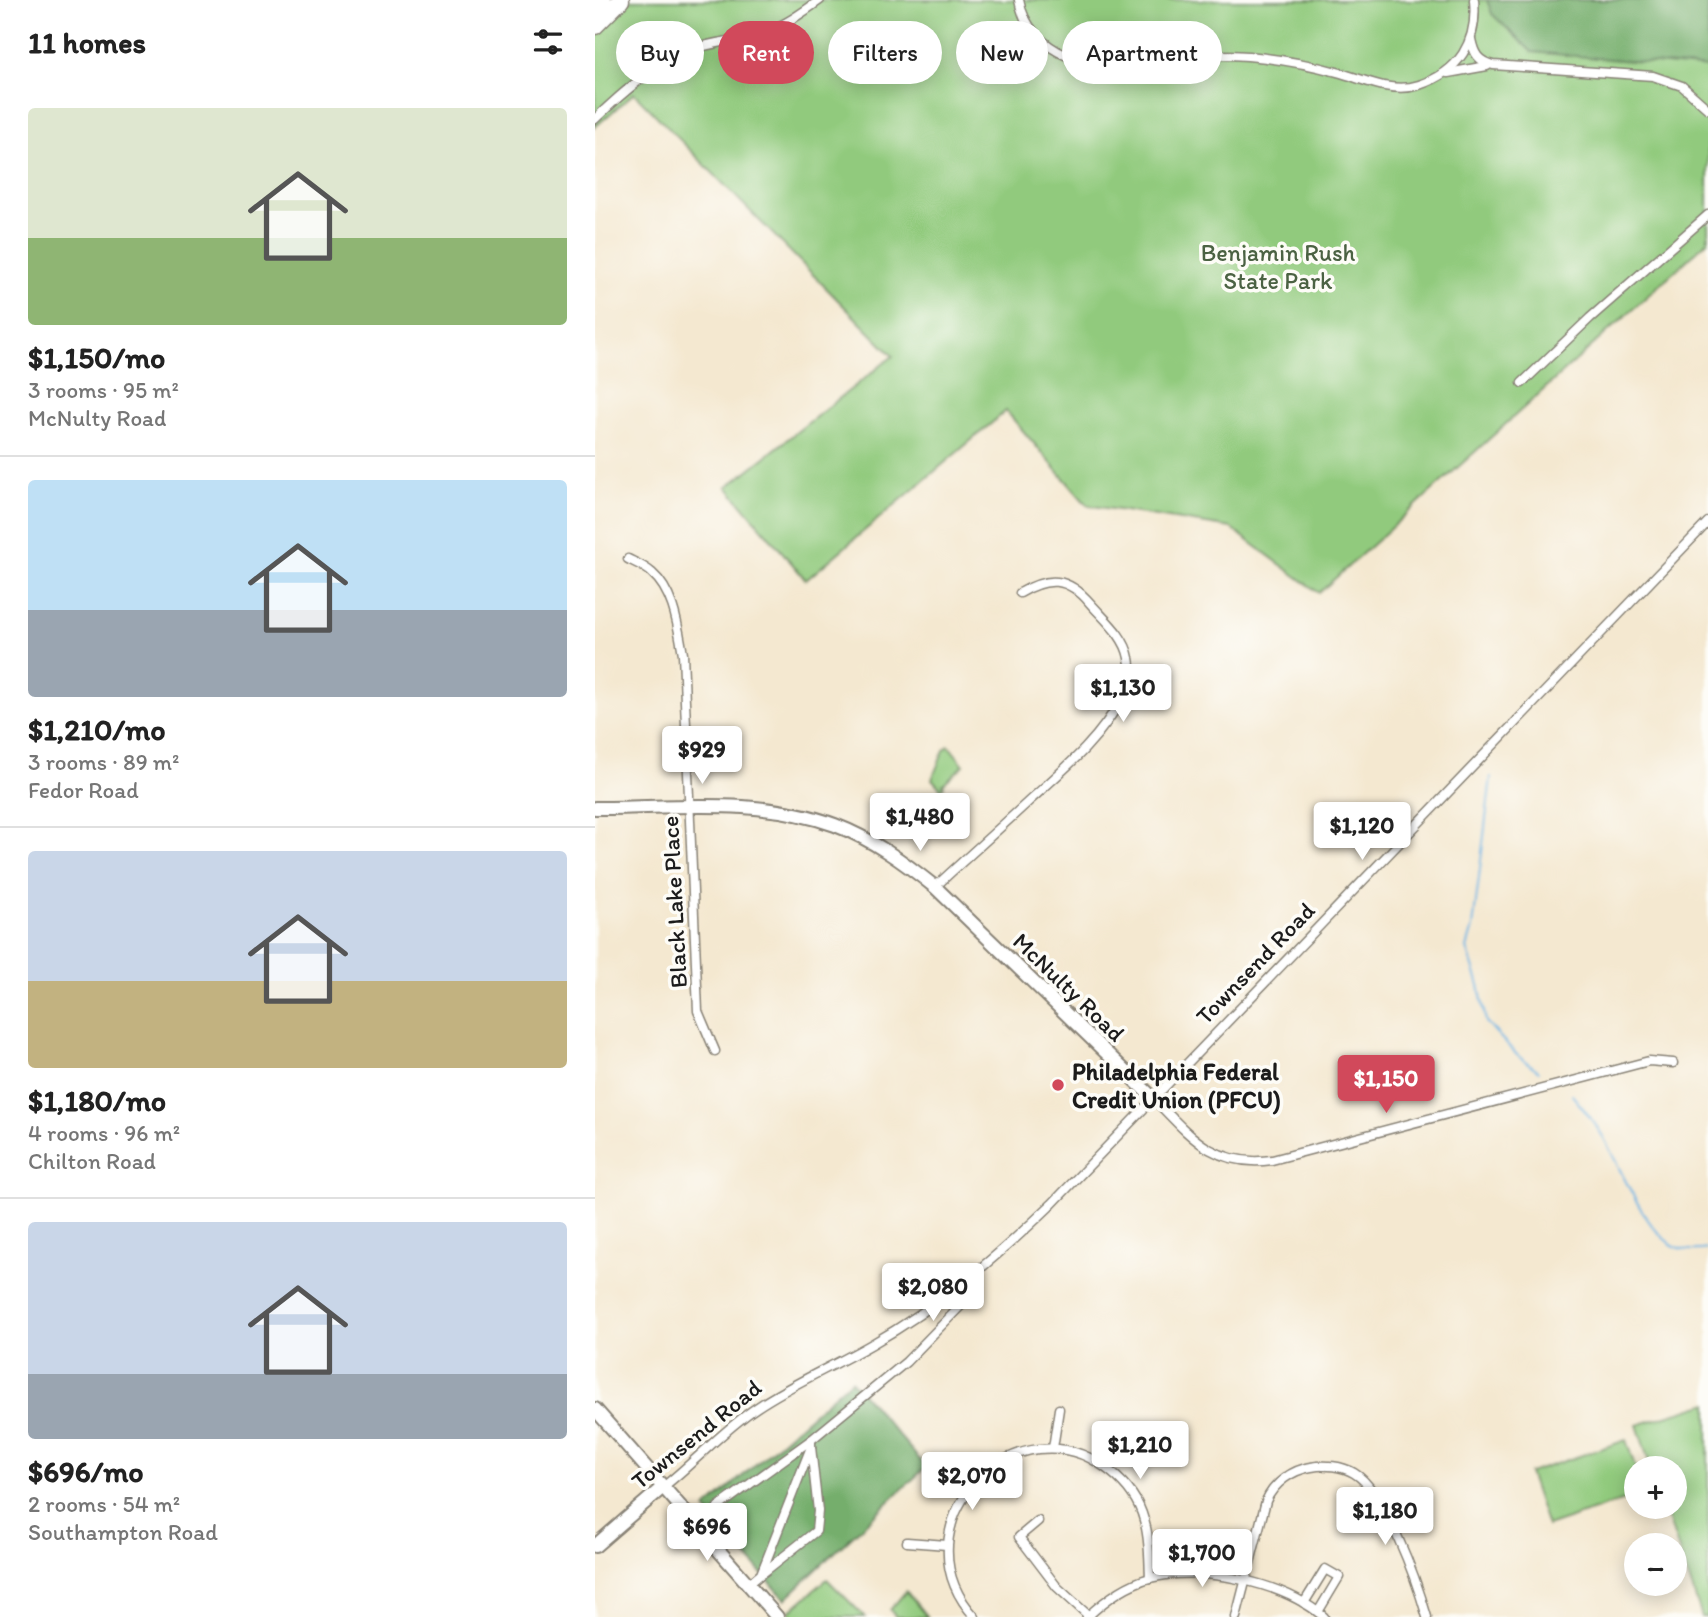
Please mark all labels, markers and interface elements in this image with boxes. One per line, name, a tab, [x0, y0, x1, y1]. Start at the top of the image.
chip: Buy	[616, 21, 704, 84]
chip: Rent	[718, 21, 814, 84]
chip: Filters	[828, 21, 942, 84]
chip: New	[956, 21, 1048, 84]
chip: Apartment	[1062, 21, 1222, 84]
icon: filters	[529, 23, 567, 61]
text: 11 homes	[28, 24, 146, 61]
icon: home	[235, 153, 361, 279]
park label: Benjamin Rush State Park	[1201, 238, 1356, 295]
text: $1,150/mo	[28, 339, 165, 376]
text: 3 rooms · 95 m²	[28, 376, 179, 404]
text: McNulty Road	[28, 404, 166, 432]
icon: home	[235, 525, 361, 651]
pin: $1,130	[1066, 664, 1180, 724]
text: $1,130	[1090, 673, 1156, 701]
text: $1,210/mo	[28, 711, 166, 748]
pin: $929	[661, 726, 743, 786]
text: $929	[678, 735, 726, 763]
text: 3 rooms · 89 m²	[28, 748, 179, 776]
text: Fedor Road	[28, 776, 139, 804]
pin: $1,480	[863, 794, 977, 853]
text: $1,480	[886, 802, 954, 830]
pin: $1,120	[1305, 802, 1419, 862]
text: $1,120	[1330, 811, 1394, 839]
street label: Black Lake Place	[655, 815, 693, 989]
icon: home	[235, 896, 361, 1022]
street label: Townsend Road	[1189, 896, 1321, 1030]
street label: McNulty Road	[1007, 926, 1131, 1048]
pin: $1,150	[1329, 1056, 1443, 1115]
place label: Philadelphia Federal Credit Union (PFCU)	[1072, 1057, 1281, 1115]
text: $1,150	[1354, 1064, 1418, 1092]
marker: Philadelphia Federal Credit Union (PFCU)	[1050, 1077, 1066, 1093]
text: $1,180/mo	[28, 1082, 166, 1119]
text: 4 rooms · 96 m²	[28, 1119, 180, 1147]
text: Chilton Road	[28, 1147, 156, 1175]
pin: $2,080	[876, 1264, 990, 1323]
icon: home	[235, 1267, 361, 1393]
text: $2,080	[898, 1272, 968, 1300]
street label: Townsend Road	[625, 1373, 767, 1495]
pin: $1,210	[1083, 1422, 1197, 1481]
text: $1,210	[1108, 1430, 1172, 1458]
pin: $2,070	[915, 1452, 1029, 1512]
text: $696/mo	[28, 1453, 144, 1490]
map controls	[1624, 1456, 1687, 1596]
button: +	[1624, 1456, 1687, 1519]
text: $2,070	[938, 1461, 1006, 1489]
pin: $1,180	[1328, 1488, 1442, 1547]
text: 2 rooms · 54 m²	[28, 1490, 180, 1518]
text: $1,180	[1352, 1496, 1418, 1524]
pin: $696	[666, 1504, 748, 1563]
text: $696	[683, 1512, 731, 1540]
text: Southampton Road	[28, 1518, 218, 1546]
pin: $1,700	[1145, 1530, 1259, 1589]
button: −	[1624, 1533, 1687, 1596]
text: $1,700	[1168, 1538, 1236, 1566]

